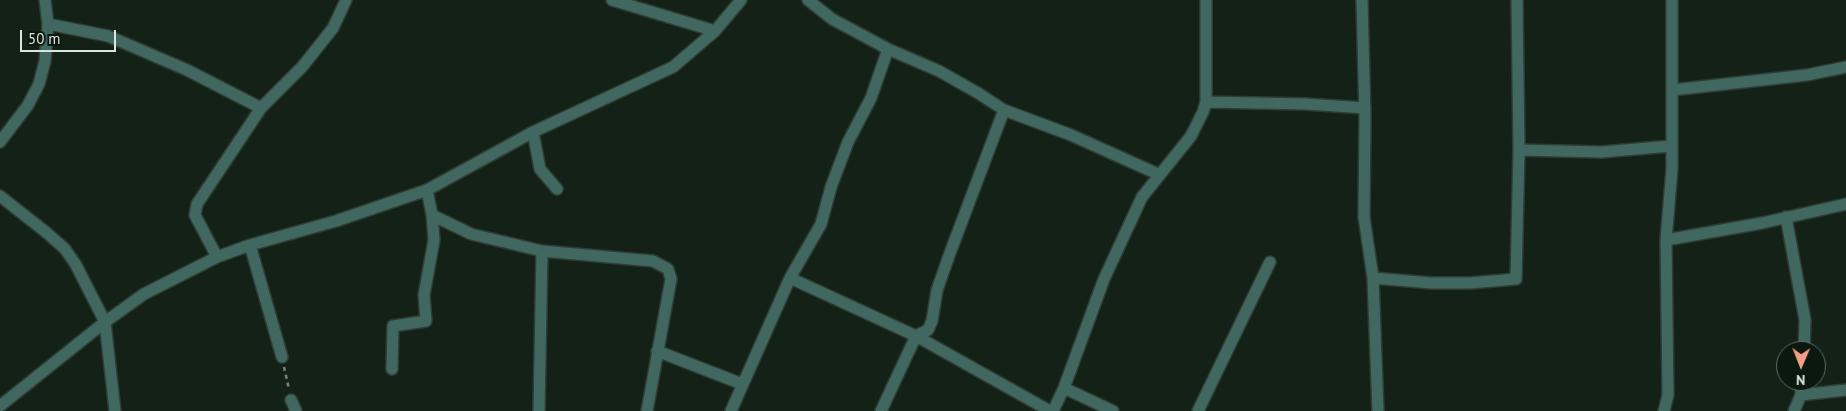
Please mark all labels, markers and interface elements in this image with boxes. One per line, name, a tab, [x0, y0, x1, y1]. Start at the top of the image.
scale bar	[22, 20, 119, 52]
text: 50 m	[28, 29, 61, 48]
north arrow	[1776, 341, 1826, 391]
text: N	[1796, 371, 1806, 389]

